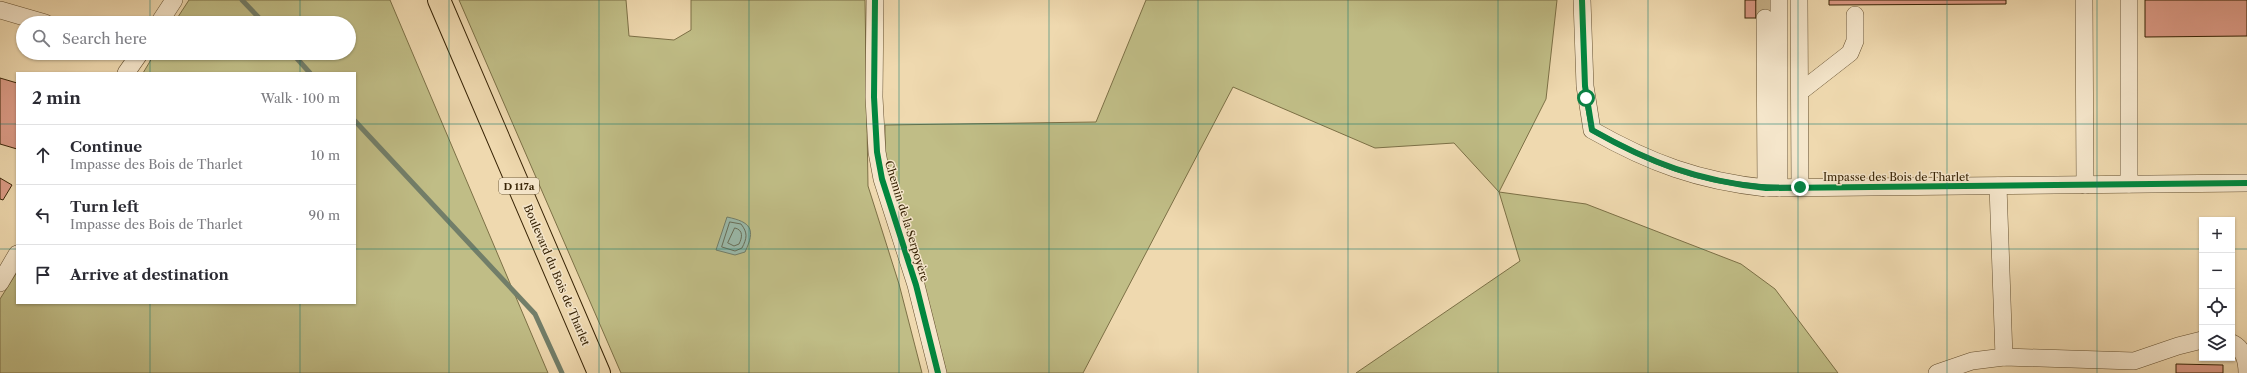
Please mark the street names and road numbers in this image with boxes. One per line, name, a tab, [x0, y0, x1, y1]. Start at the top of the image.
street label: Chemin de la Serpoyère	[882, 159, 932, 283]
street label: Impasse des Bois de Tharlet	[1823, 170, 1969, 184]
road number: D 117a	[499, 178, 539, 194]
street label: Boulevard du Bois de Tharlet	[521, 202, 593, 348]

